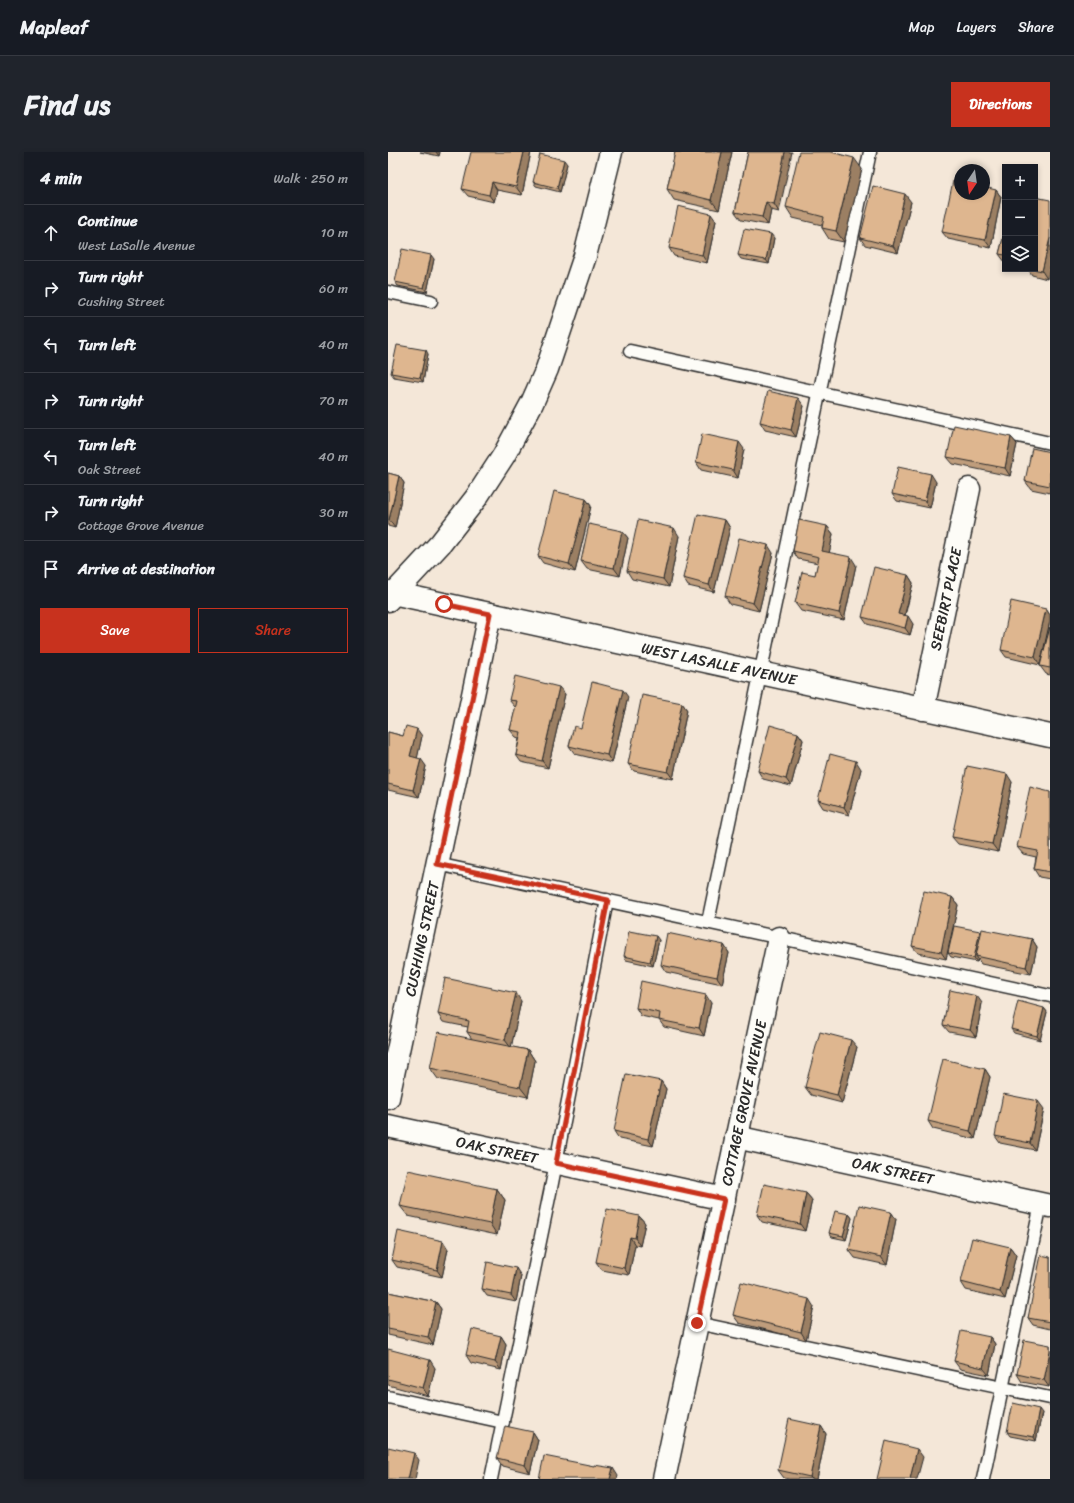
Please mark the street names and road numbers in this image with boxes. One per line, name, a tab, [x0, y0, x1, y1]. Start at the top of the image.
street label: SEEBIRT PLACE	[922, 543, 970, 653]
street label: WEST LASALLE AVENUE	[639, 635, 801, 694]
street label: CUSHING STREET	[397, 877, 447, 999]
street label: COTTAGE GROVE AVENUE	[714, 1016, 775, 1188]
street label: OAK STREET	[454, 1129, 541, 1172]
street label: OAK STREET	[850, 1150, 937, 1193]

